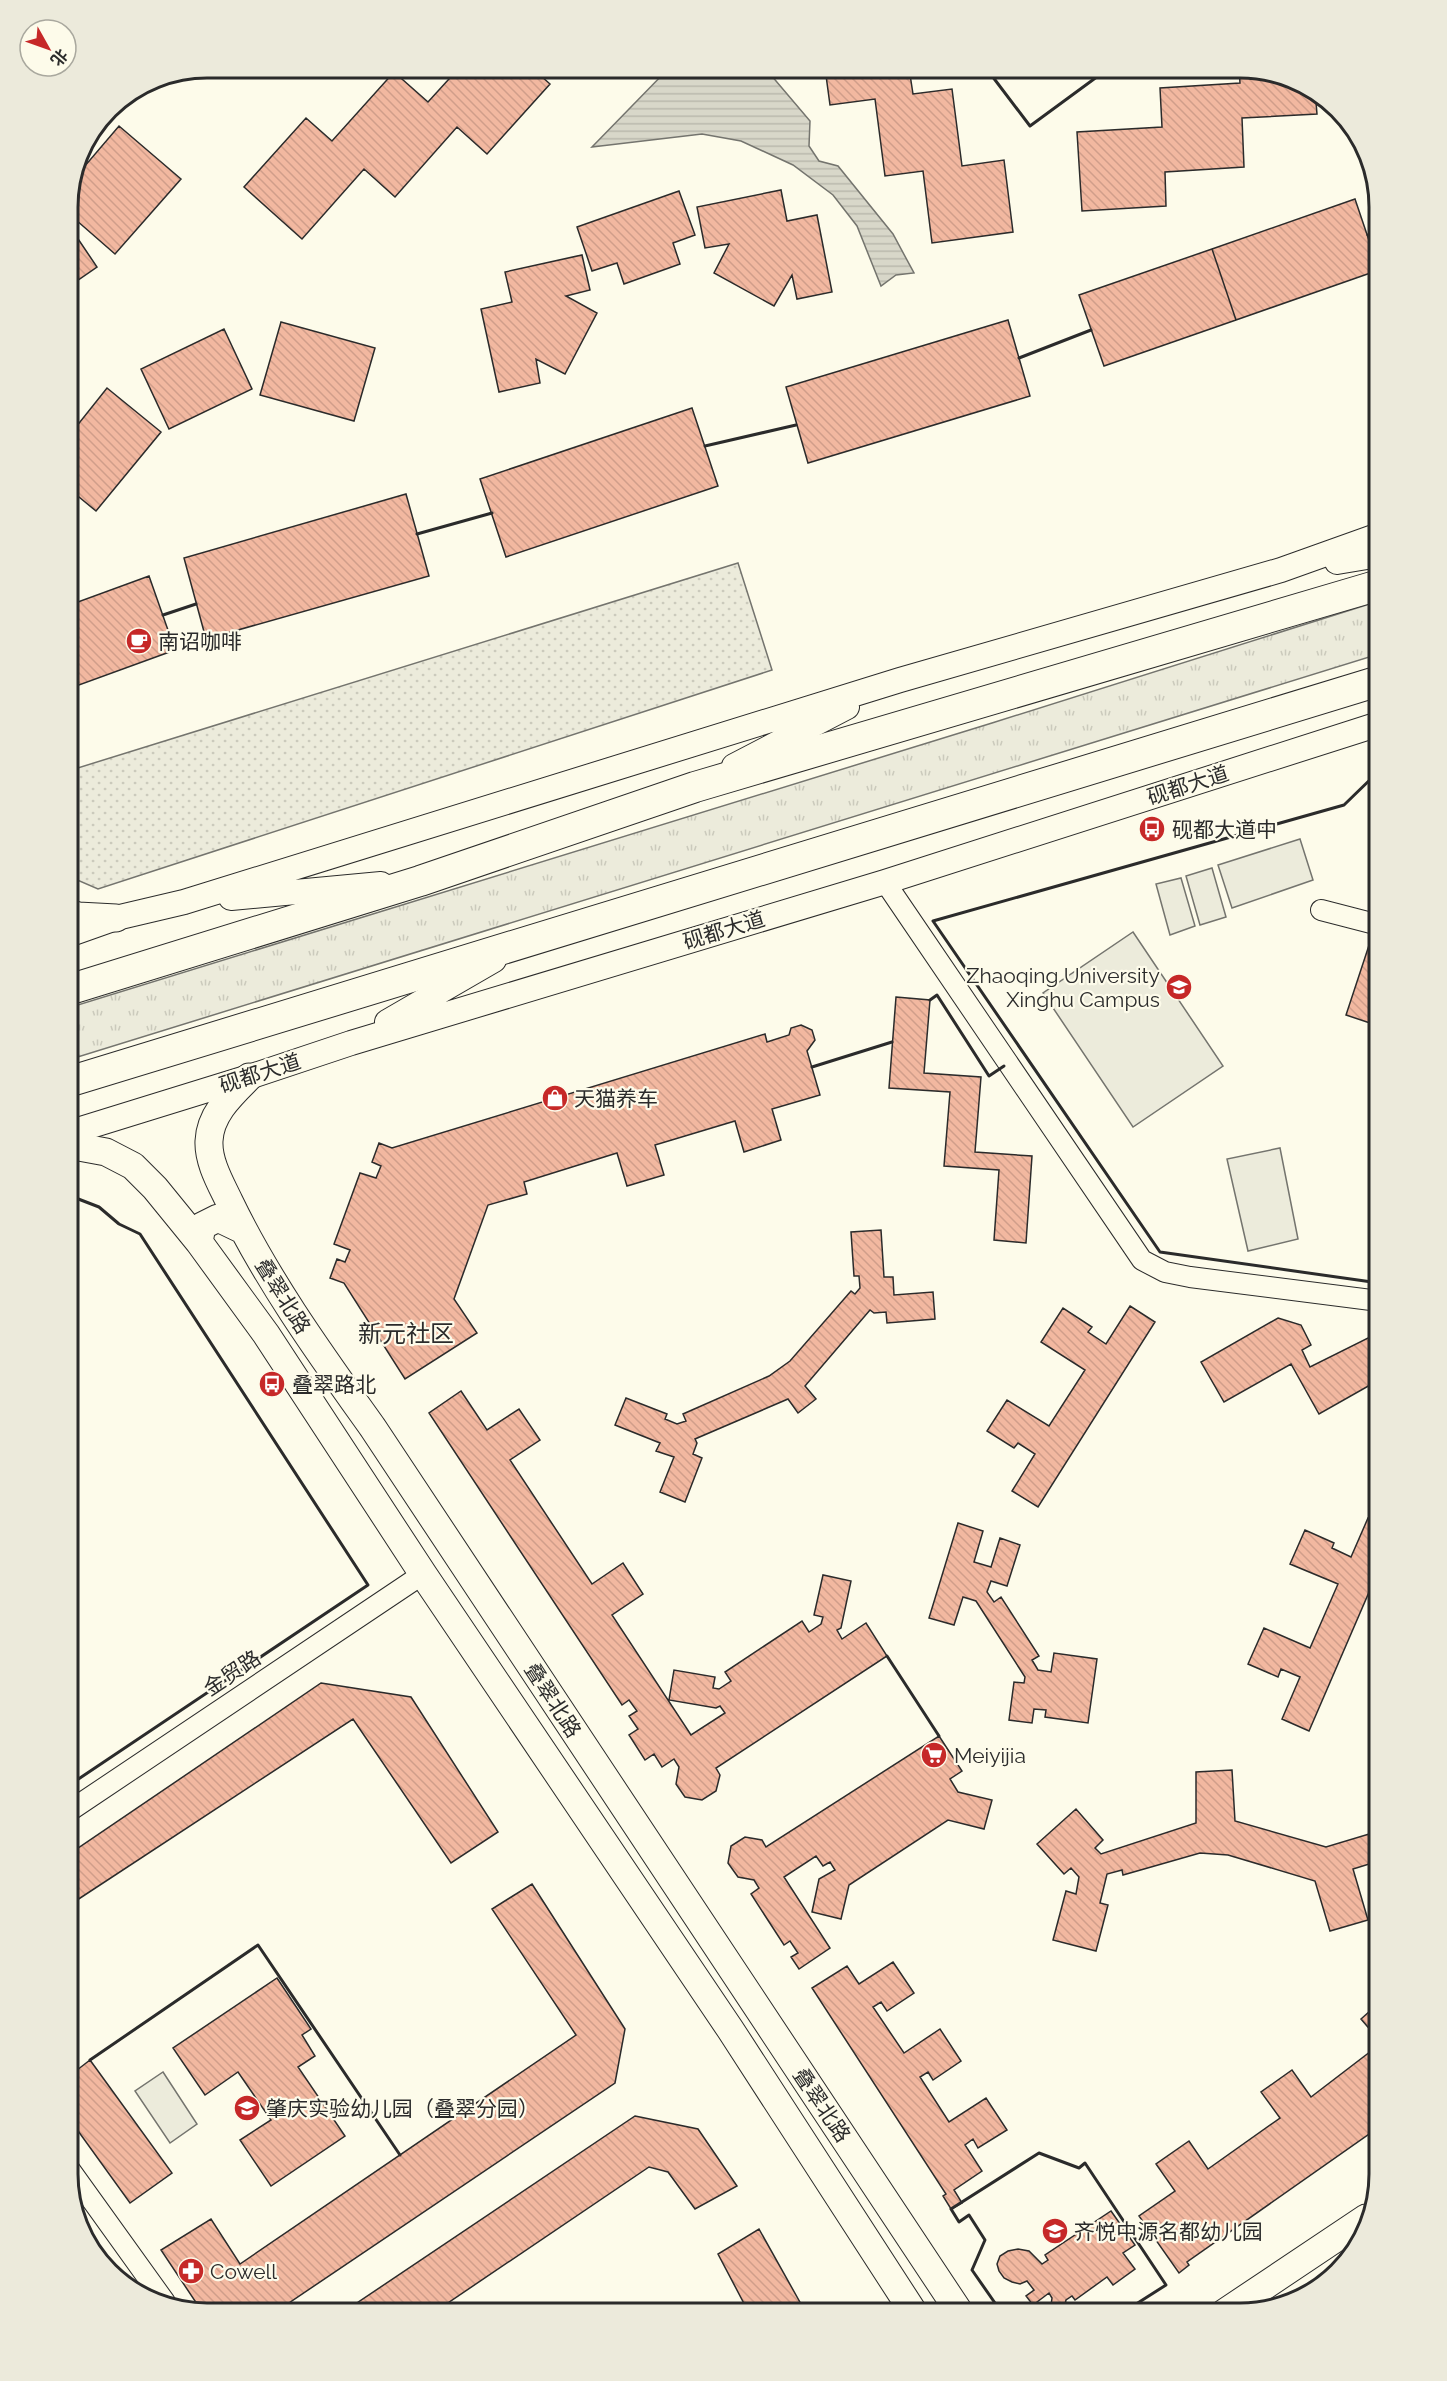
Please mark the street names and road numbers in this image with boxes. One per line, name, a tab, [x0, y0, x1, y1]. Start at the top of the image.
street label: 砚都大道	[1144, 760, 1232, 810]
street label: 砚都大道	[680, 906, 768, 954]
street label: 砚都大道	[216, 1048, 304, 1098]
street label: 叠翠北路	[250, 1254, 316, 1338]
street label: 金贸路	[199, 1645, 265, 1701]
street label: 叠翠北路	[520, 1658, 586, 1742]
street label: 叠翠北路	[788, 2063, 856, 2147]

